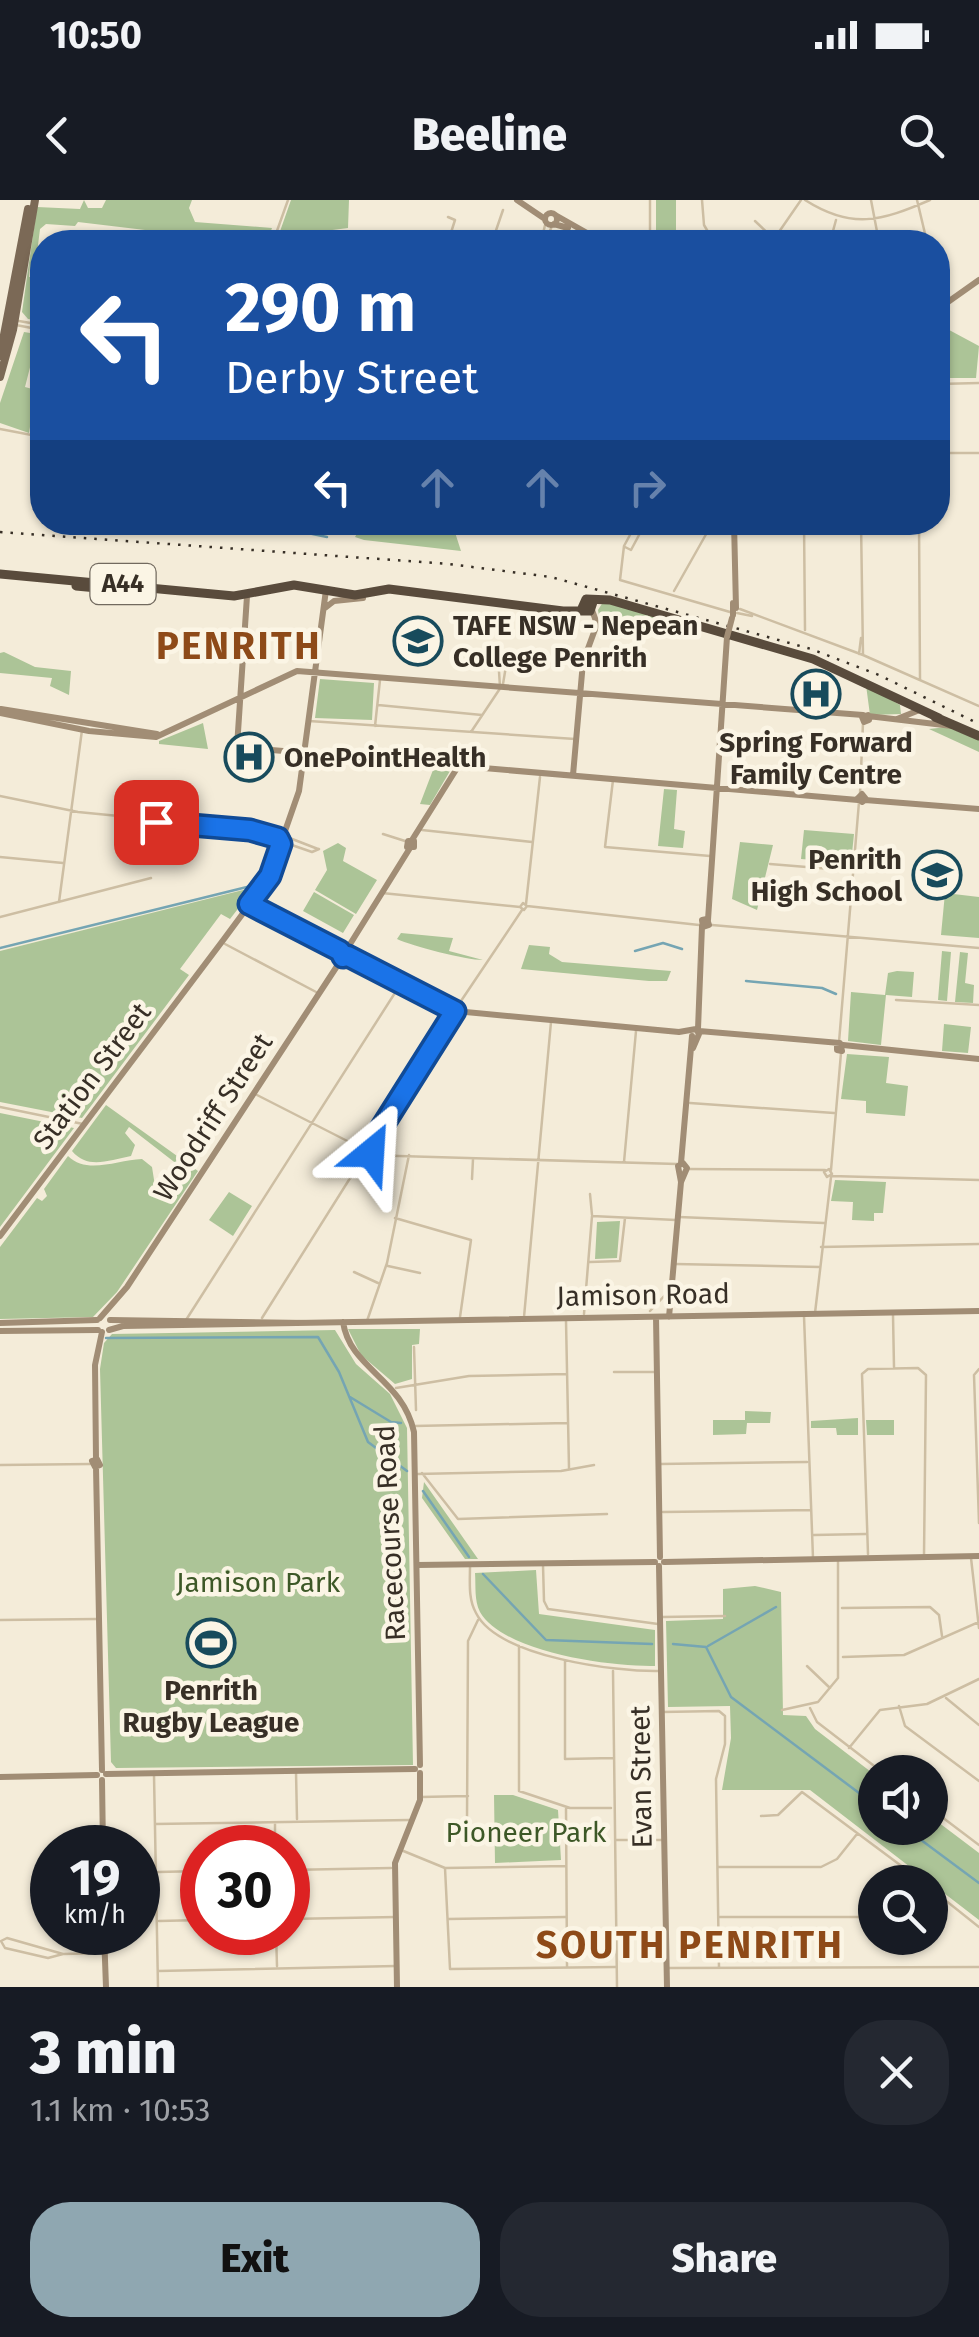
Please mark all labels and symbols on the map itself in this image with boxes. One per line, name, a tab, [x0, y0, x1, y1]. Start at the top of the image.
road number: A44	[90, 564, 156, 604]
place label: TAFE NSW - Nepean College Penrith	[453, 609, 698, 674]
school or university icon: TAFE NSW - Nepean College Penrith	[392, 615, 444, 667]
district label: PENRITH	[156, 623, 322, 669]
hospital icon: Spring Forward Family Centre	[790, 668, 842, 720]
place label: Spring Forward Family Centre	[719, 726, 913, 791]
hospital icon: OnePointHealth	[223, 731, 275, 783]
place label: OnePointHealth	[284, 741, 486, 774]
pin	[114, 780, 199, 865]
place label: Penrith High School	[751, 843, 903, 908]
school or university icon: Penrith High School	[911, 849, 963, 901]
street label: Station Street	[26, 996, 158, 1156]
street label: Woodriff Street	[147, 1026, 280, 1207]
position arrow	[319, 1101, 423, 1205]
street label: Jamison Road	[556, 1277, 730, 1313]
street label: Racecourse Road	[368, 1424, 412, 1642]
park label: Jamison Park	[176, 1566, 341, 1599]
sports icon: Penrith Rugby League	[185, 1617, 237, 1669]
place label: Penrith Rugby League	[123, 1674, 299, 1739]
street label: Evan Street	[623, 1704, 659, 1849]
park label: Pioneer Park	[446, 1816, 607, 1849]
speed limit sign: 30	[180, 1825, 310, 1955]
district label: SOUTH PENRITH	[536, 1922, 844, 1968]

